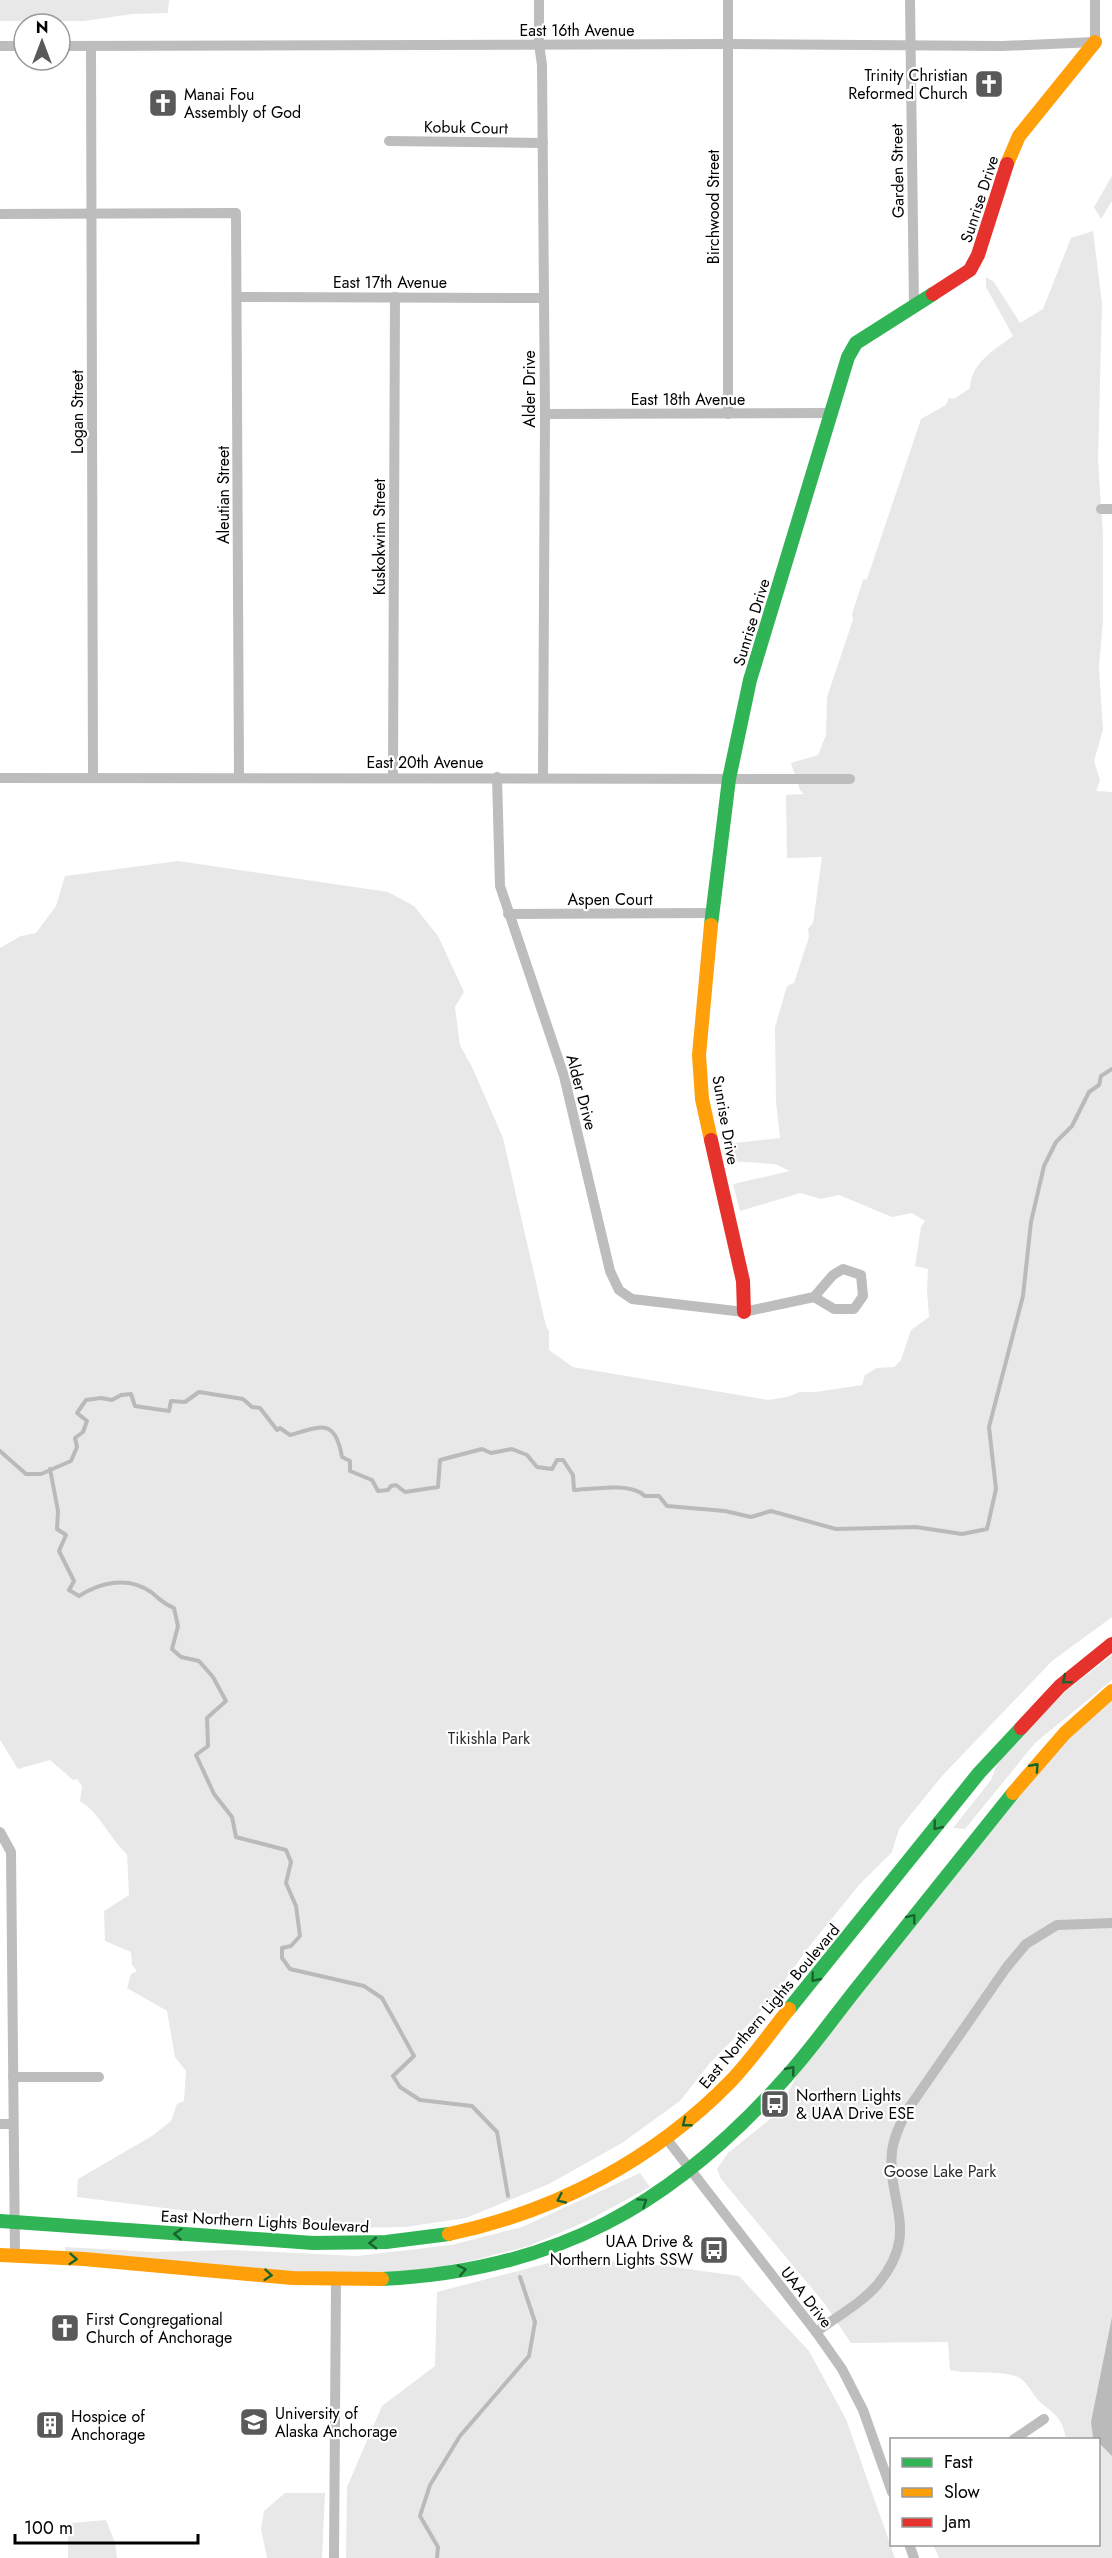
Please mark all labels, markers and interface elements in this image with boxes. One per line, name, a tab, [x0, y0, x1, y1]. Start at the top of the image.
north arrow	[12, 12, 72, 72]
text: N	[36, 16, 48, 39]
street label: East 16th Avenue	[520, 19, 634, 42]
place label: Trinity Christian Reformed Church	[848, 64, 968, 105]
church icon: Trinity Christian Reformed Church	[973, 68, 1005, 100]
place label: Manai Fou Assembly of God	[184, 83, 301, 124]
church icon: Manai Fou Assembly of God	[147, 87, 179, 119]
street label: Kobuk Court	[424, 115, 508, 140]
street label: Garden Street	[885, 123, 910, 218]
street label: Birchwood Street	[702, 150, 725, 264]
street label: Sunrise Drive	[955, 153, 1004, 246]
street label: East 17th Avenue	[333, 271, 447, 294]
street label: Alder Drive	[518, 350, 541, 428]
street label: Logan Street	[66, 370, 89, 454]
street label: East 18th Avenue	[631, 388, 745, 411]
street label: Aleutian Street	[212, 446, 235, 544]
street label: Kuskokwim Street	[368, 478, 391, 595]
street label: Sunrise Drive	[727, 576, 776, 669]
street label: East 20th Avenue	[366, 751, 484, 774]
street label: Aspen Court	[568, 888, 653, 911]
street label: Alder Drive	[560, 1052, 603, 1133]
street label: Sunrise Drive	[706, 1074, 745, 1167]
one-way arrow	[1062, 1673, 1073, 1684]
park label: Tikishla Park	[448, 1727, 531, 1750]
one-way arrow	[1028, 1763, 1039, 1773]
one-way arrow	[933, 1819, 944, 1830]
one-way arrow	[905, 1914, 916, 1925]
street label: East Northern Lights Boulevard	[694, 1919, 845, 2094]
one-way arrow	[811, 1971, 822, 1982]
one-way arrow	[783, 2066, 794, 2077]
place label: Northern Lights & UAA Drive ESE	[796, 2084, 915, 2125]
bus stop icon: Northern Lights & UAA Drive ESE	[759, 2088, 791, 2120]
one-way arrow	[681, 2116, 692, 2127]
park label: Goose Lake Park	[884, 2160, 997, 2183]
one-way arrow	[557, 2192, 568, 2204]
one-way arrow	[636, 2198, 647, 2209]
street label: East Northern Lights Boulevard	[160, 2205, 370, 2238]
one-way arrow	[173, 2228, 183, 2241]
place label: UAA Drive & Northern Lights SSW	[550, 2230, 693, 2271]
bus stop icon: UAA Drive & Northern Lights SSW	[698, 2234, 730, 2266]
one-way arrow	[368, 2237, 377, 2249]
one-way arrow	[69, 2252, 78, 2265]
street label: UAA Drive	[775, 2262, 838, 2333]
one-way arrow	[456, 2264, 466, 2277]
one-way arrow	[263, 2268, 272, 2281]
place label: First Congregational Church of Anchorage	[86, 2308, 232, 2349]
church icon: First Congregational Church of Anchorage	[49, 2312, 81, 2344]
place label: University of Alaska Anchorage	[275, 2402, 397, 2443]
place label: Hospice of Anchorage	[71, 2405, 145, 2446]
school or university icon: University of Alaska Anchorage	[238, 2406, 270, 2438]
building icon: Hospice of Anchorage	[34, 2409, 66, 2441]
legend	[890, 2438, 1100, 2546]
text: Fast	[944, 2449, 973, 2475]
text: Slow	[944, 2479, 981, 2505]
scale bar	[15, 2507, 198, 2545]
text: Jam	[942, 2509, 971, 2535]
text: 100 m	[24, 2515, 73, 2541]

